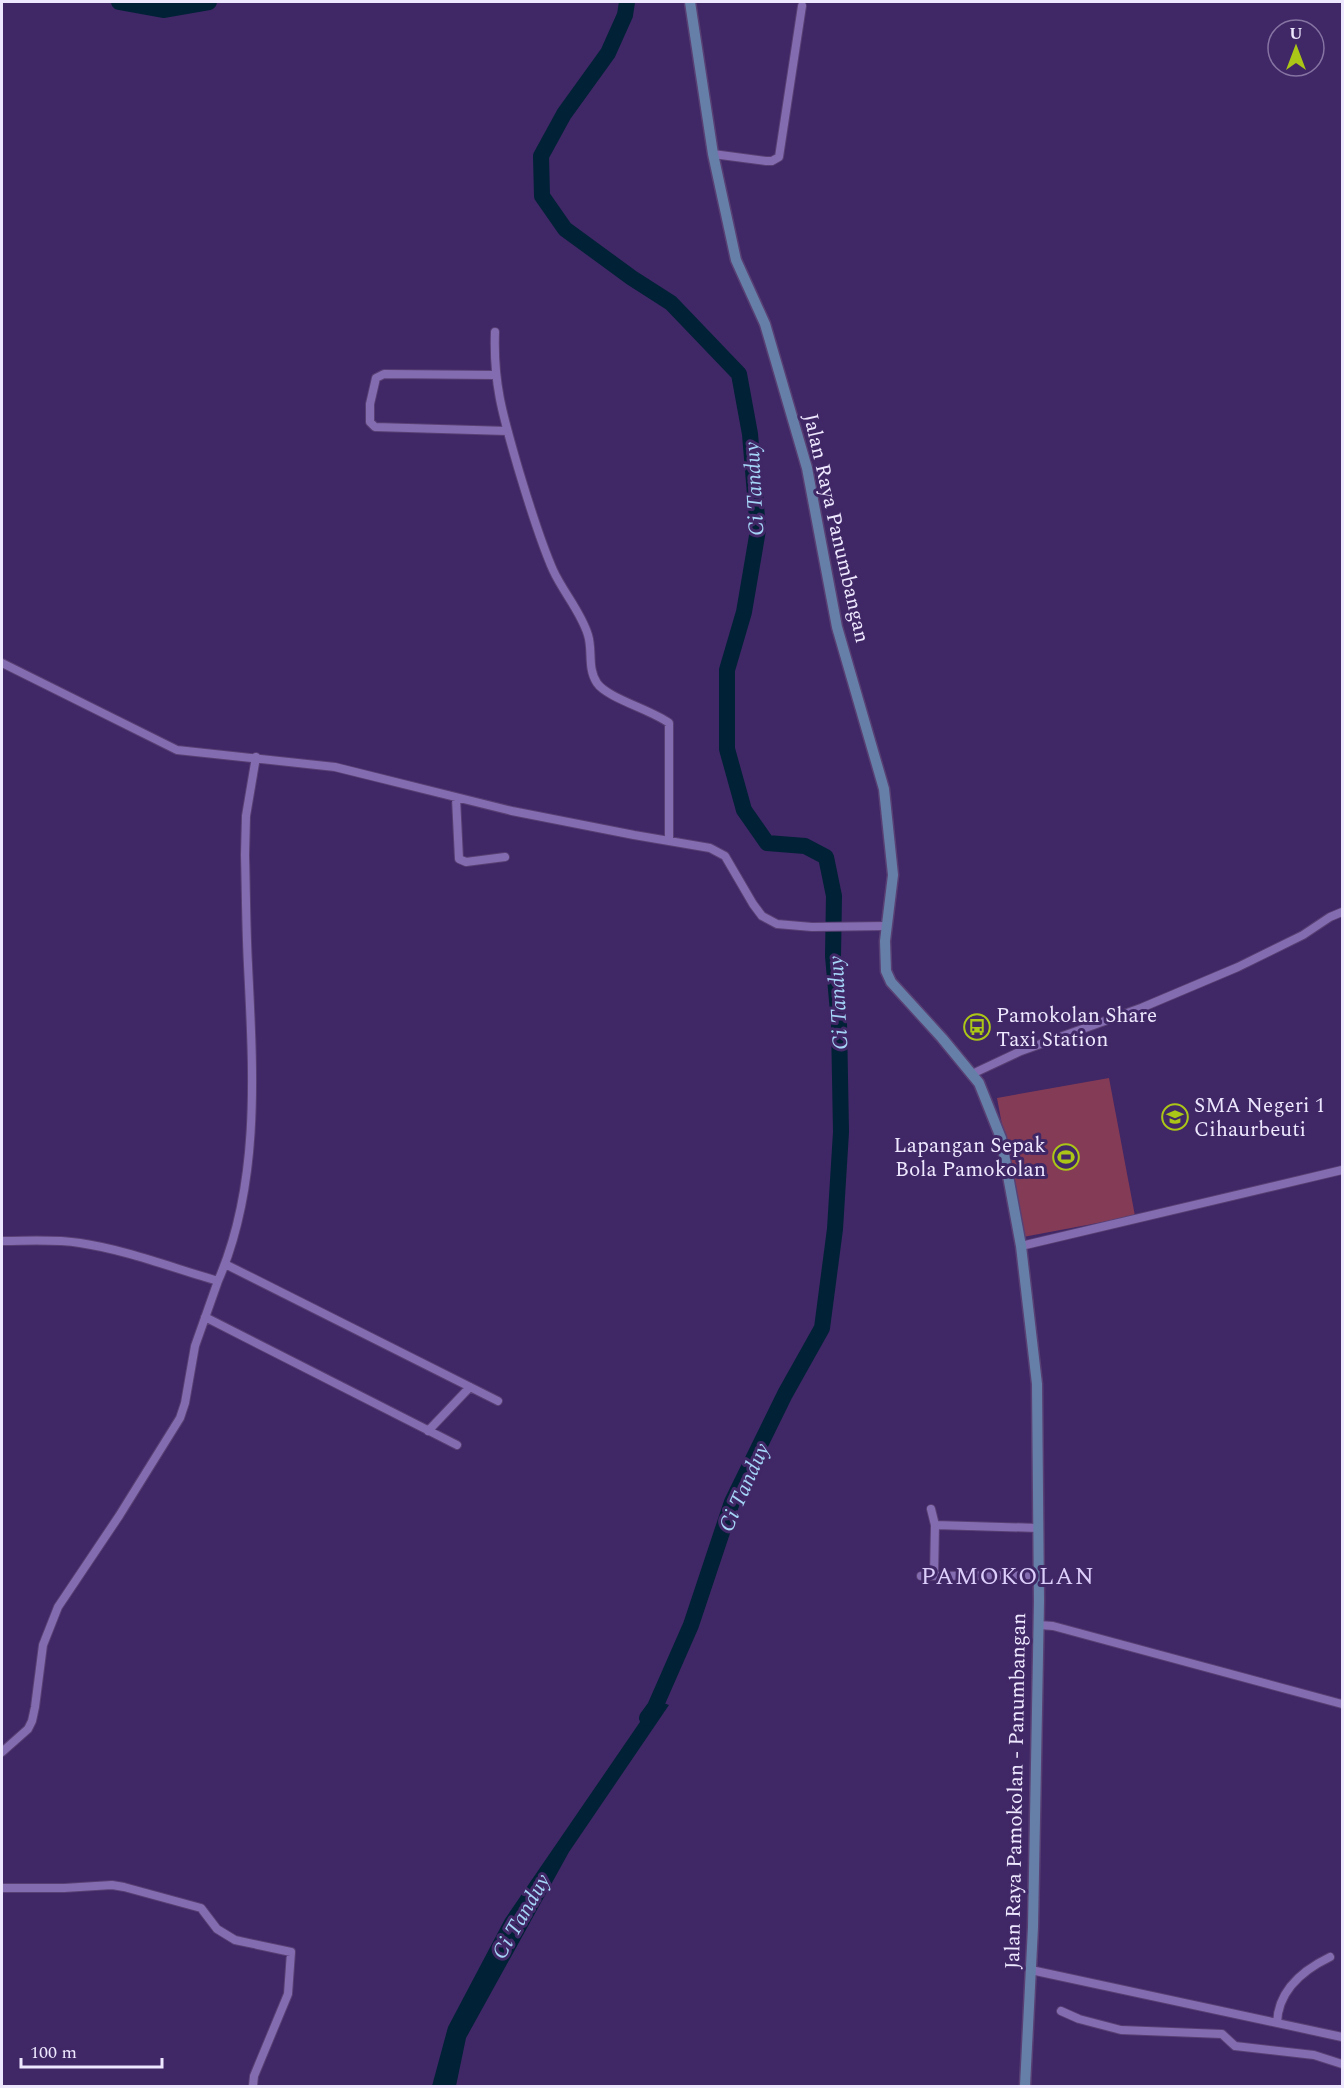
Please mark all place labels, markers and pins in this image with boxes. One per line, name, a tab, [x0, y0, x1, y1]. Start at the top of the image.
place label: Pamokolan Share Taxi Station	[996, 1000, 1157, 1056]
bus stop icon: Pamokolan Share Taxi Station	[962, 1012, 992, 1042]
place label: SMA Negeri 1 Cihaurbeuti	[1194, 1090, 1325, 1146]
school or university icon: SMA Negeri 1 Cihaurbeuti	[1160, 1102, 1190, 1132]
place label: Lapangan Sepak Bola Pamokolan	[893, 1130, 1046, 1186]
sports icon: Lapangan Sepak Bola Pamokolan	[1051, 1142, 1081, 1172]

